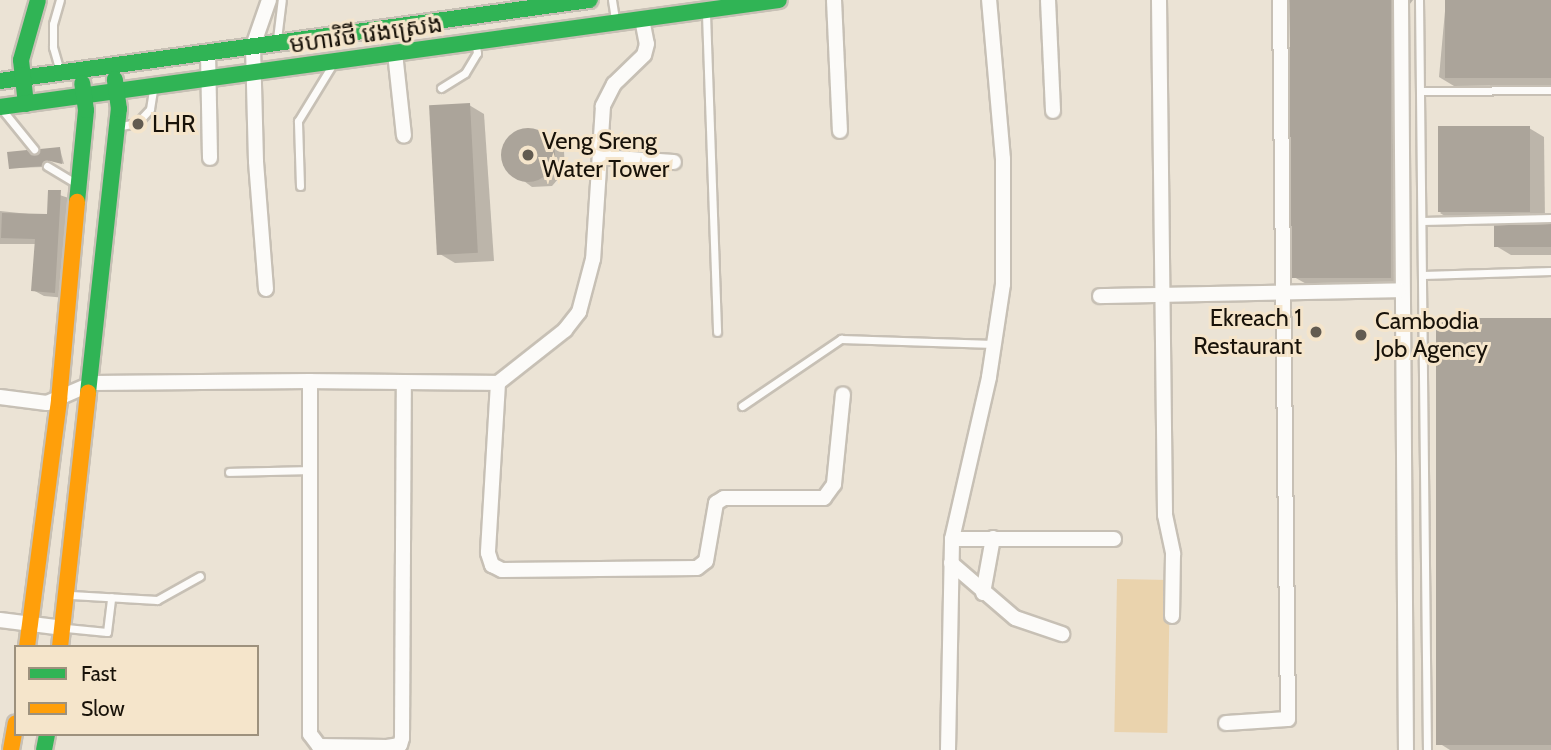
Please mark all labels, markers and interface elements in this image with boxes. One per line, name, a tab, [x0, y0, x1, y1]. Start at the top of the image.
street label: មហាវិថី វេងស្រេង	[288, 9, 444, 59]
place label: LHR	[152, 110, 195, 138]
marker: LHR	[130, 116, 146, 132]
place label: Veng Sreng Water Tower	[542, 127, 669, 183]
marker: Veng Sreng Water Tower	[520, 147, 536, 163]
place label: Ekreach 1 Restaurant	[1193, 304, 1302, 360]
place label: Cambodia Job Agency	[1375, 307, 1488, 363]
marker: Ekreach 1 Restaurant	[1308, 324, 1324, 340]
marker: Cambodia Job Agency	[1353, 327, 1369, 343]
legend	[14, 645, 259, 736]
text: Fast	[81, 661, 117, 686]
text: Slow	[81, 696, 125, 721]

